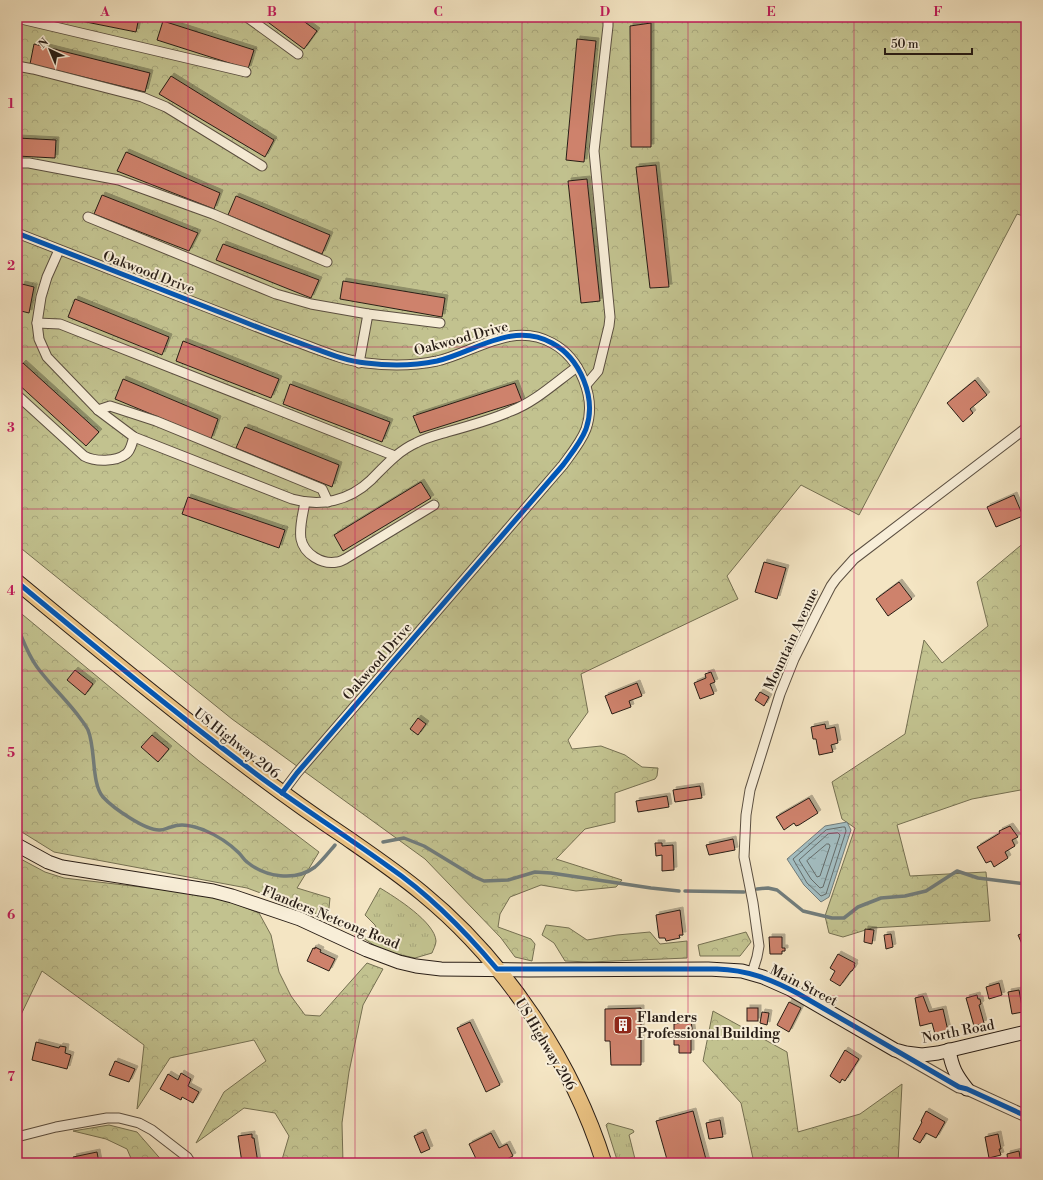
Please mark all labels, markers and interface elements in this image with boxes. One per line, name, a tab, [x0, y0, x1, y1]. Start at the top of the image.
text: A	[99, 4, 110, 20]
text: B	[267, 4, 277, 20]
text: C	[433, 4, 443, 20]
text: D	[600, 4, 610, 20]
text: E	[766, 4, 776, 20]
text: F	[933, 4, 943, 20]
north arrow	[30, 30, 70, 70]
scale bar	[885, 30, 972, 56]
text: N	[36, 35, 52, 52]
text: 50 m	[891, 37, 919, 52]
text: 1	[8, 96, 15, 112]
street label: Oakwood Drive	[100, 247, 197, 299]
text: 2	[7, 258, 15, 274]
street label: Oakwood Drive	[412, 318, 510, 360]
text: 3	[7, 420, 15, 436]
text: 4	[7, 583, 16, 599]
street label: Mountain Avenue	[760, 585, 823, 693]
street label: Oakwood Drive	[339, 619, 416, 704]
street label: US Highway 206	[190, 705, 284, 783]
text: 5	[7, 745, 15, 761]
street label: Flanders Netcong Road	[259, 882, 402, 954]
text: 6	[7, 907, 15, 923]
street label: Main Street	[767, 961, 840, 1011]
street label: US Highway 206	[510, 995, 580, 1094]
place label: Flanders Professional Building	[637, 1009, 781, 1043]
building icon: Flanders Professional Building	[612, 1014, 634, 1036]
street label: North Road	[920, 1016, 996, 1048]
text: 7	[7, 1069, 15, 1085]

